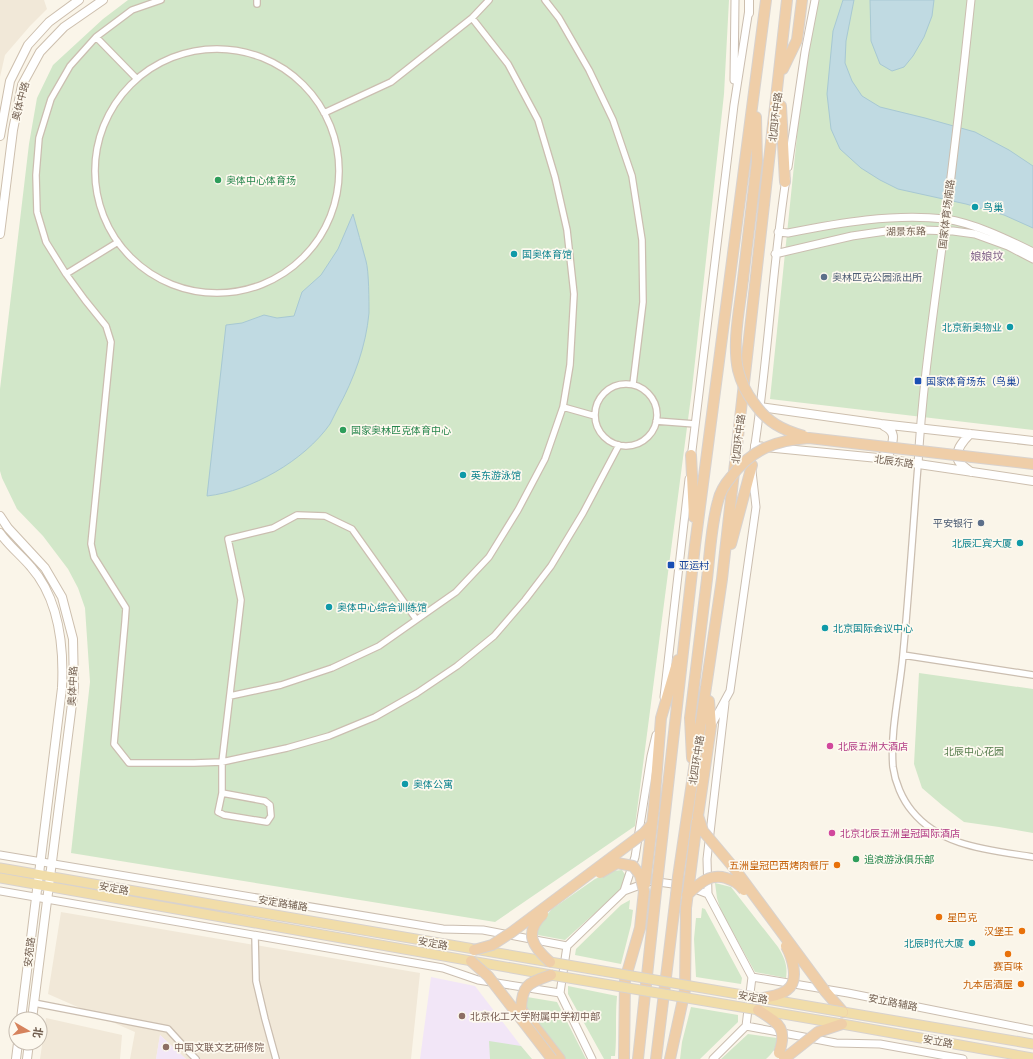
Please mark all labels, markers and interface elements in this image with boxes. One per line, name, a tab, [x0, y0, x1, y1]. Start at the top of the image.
street label: 奥体中路	[9, 80, 32, 122]
street label: 北四环中路	[766, 91, 785, 143]
place label: 奥体中心体育场	[226, 174, 296, 187]
marker: 奥体中心体育场	[213, 175, 223, 185]
street label: 国家体育场南路	[936, 179, 957, 250]
place label: 鸟巢	[983, 201, 1004, 214]
marker: 鸟巢	[970, 202, 980, 212]
street label: 湖景东路	[886, 225, 926, 238]
place label: 国奥体育馆	[522, 248, 572, 261]
marker: 国奥体育馆	[509, 249, 519, 259]
district label: 娘娘坟	[971, 249, 1004, 263]
place label: 奥林匹克公园派出所	[832, 271, 922, 284]
marker: 奥林匹克公园派出所	[819, 272, 829, 282]
place label: 北京新奥物业	[942, 321, 1002, 334]
marker: 北京新奥物业	[1005, 322, 1015, 332]
place label: 国家体育场东（鸟巢）	[926, 375, 1026, 388]
marker: 国家体育场东（鸟巢）	[913, 376, 923, 386]
street label: 北四环中路	[729, 413, 748, 465]
place label: 国家奥林匹克体育中心	[351, 424, 451, 437]
marker: 国家奥林匹克体育中心	[338, 425, 348, 435]
street label: 北辰东路	[873, 452, 915, 471]
place label: 英东游泳馆	[471, 469, 521, 482]
marker: 英东游泳馆	[458, 470, 468, 480]
place label: 平安银行	[933, 517, 973, 530]
marker: 平安银行	[976, 518, 986, 528]
place label: 北辰汇宾大厦	[952, 537, 1012, 550]
marker: 北辰汇宾大厦	[1015, 538, 1025, 548]
place label: 亚运村	[679, 559, 709, 572]
marker: 亚运村	[666, 560, 676, 570]
place label: 奥体中心综合训练馆	[337, 601, 427, 614]
marker: 奥体中心综合训练馆	[324, 602, 334, 612]
place label: 北京国际会议中心	[833, 622, 913, 635]
marker: 北京国际会议中心	[820, 623, 830, 633]
street label: 奥体中路	[65, 666, 80, 706]
street label: 北四环中路	[686, 734, 707, 786]
place label: 北辰五洲大酒店	[838, 740, 908, 753]
marker: 北辰五洲大酒店	[825, 741, 835, 751]
park label: 北辰中心花园	[944, 745, 1004, 758]
place label: 奥体公寓	[413, 778, 453, 791]
marker: 奥体公寓	[400, 779, 410, 789]
place label: 北京北辰五洲皇冠国际酒店	[840, 827, 960, 840]
marker: 北京北辰五洲皇冠国际酒店	[827, 828, 837, 838]
place label: 追浪游泳俱乐部	[864, 853, 934, 866]
marker: 追浪游泳俱乐部	[851, 854, 861, 864]
place label: 五洲皇冠巴西烤肉餐厅	[729, 859, 829, 872]
marker: 五洲皇冠巴西烤肉餐厅	[832, 860, 842, 870]
street label: 安定路	[98, 879, 130, 897]
street label: 安定路辅路	[257, 893, 309, 914]
place label: 星巴克	[947, 911, 977, 924]
marker: 星巴克	[934, 912, 944, 922]
place label: 汉堡王	[984, 925, 1014, 938]
marker: 汉堡王	[1017, 926, 1027, 936]
street label: 安定路	[417, 934, 449, 952]
street label: 安苑路	[21, 936, 38, 968]
place label: 北辰时代大厦	[904, 937, 964, 950]
marker: 北辰时代大厦	[967, 938, 977, 948]
marker: 赛百味	[1003, 949, 1013, 959]
place label: 赛百味	[993, 960, 1023, 973]
place label: 九本居酒屋	[963, 978, 1013, 991]
marker: 九本居酒屋	[1016, 979, 1026, 989]
street label: 安定路	[737, 988, 769, 1006]
street label: 安立路辅路	[867, 991, 919, 1014]
place label: 北京化工大学附属中学初中部	[470, 1010, 600, 1023]
north arrow	[8, 1011, 48, 1051]
marker: 北京化工大学附属中学初中部	[457, 1011, 467, 1021]
text: 北	[30, 1026, 46, 1039]
street label: 安立路	[922, 1032, 954, 1050]
place label: 中国文联文艺研修院	[174, 1041, 264, 1054]
marker: 中国文联文艺研修院	[161, 1042, 171, 1052]

